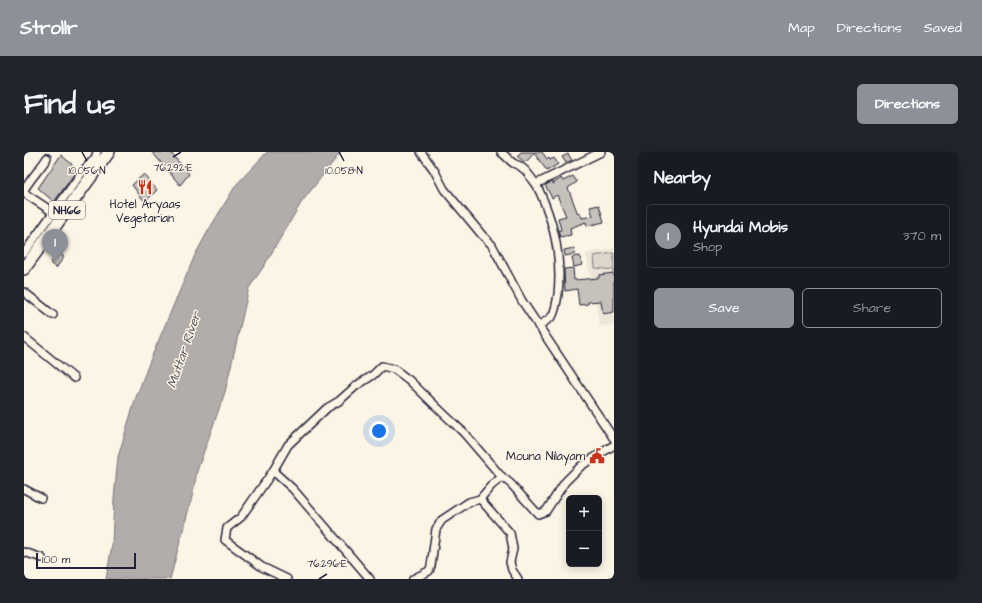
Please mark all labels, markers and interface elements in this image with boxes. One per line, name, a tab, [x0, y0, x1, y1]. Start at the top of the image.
text: Strollr	[20, 15, 78, 42]
text: Map	[788, 18, 815, 38]
text: Directions	[837, 18, 902, 38]
text: Saved	[924, 18, 962, 38]
button: Directions	[857, 84, 958, 124]
text: Find us	[24, 85, 115, 124]
text: 76.292°E	[153, 161, 193, 175]
text: 10.056°N	[68, 164, 106, 178]
text: 10.058°N	[325, 164, 363, 178]
text: Nearby	[654, 166, 711, 190]
restaurant icon: Hotel Aryaas Vegetarian	[136, 178, 154, 196]
place label: Hotel Aryaas Vegetarian	[109, 196, 181, 228]
road number: NH66	[49, 201, 85, 219]
text: Hyundai Mobis	[693, 217, 788, 238]
text: 1	[667, 227, 669, 245]
text: 370 m	[903, 227, 941, 245]
pin: 1	[42, 229, 68, 262]
text: Shop	[693, 238, 722, 256]
button: Save	[654, 288, 794, 328]
button: Share	[802, 288, 942, 328]
water label: Muttar River	[163, 308, 206, 390]
your location	[369, 421, 389, 441]
public building icon: Mouna Nilayam	[588, 447, 606, 465]
place label: Mouna Nilayam	[506, 448, 586, 466]
map controls	[566, 495, 602, 567]
button: +	[566, 495, 602, 531]
button: −	[566, 531, 602, 567]
scale bar	[36, 551, 136, 570]
text: 100 m	[42, 552, 70, 567]
text: 76.296°E	[307, 557, 347, 571]

